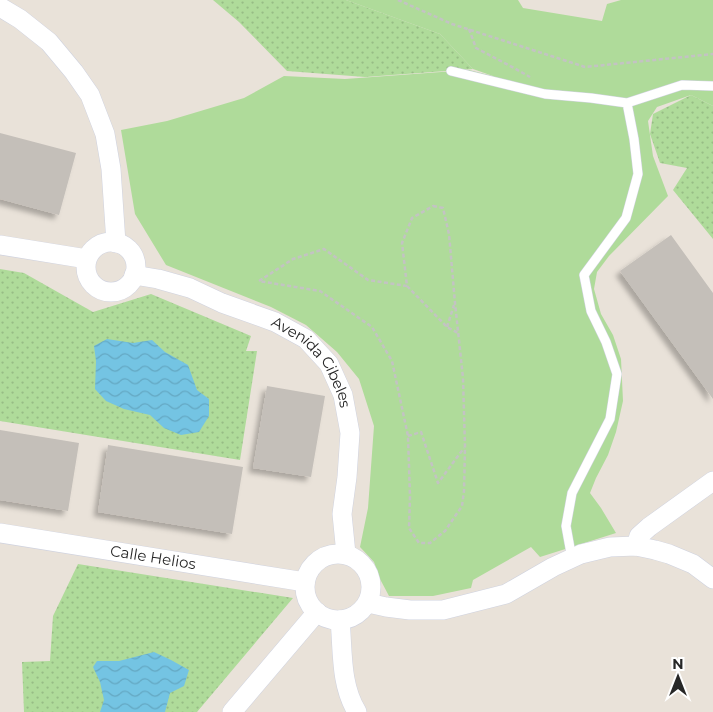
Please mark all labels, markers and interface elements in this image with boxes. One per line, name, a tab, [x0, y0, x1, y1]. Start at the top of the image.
street label: Avenida Cibeles	[268, 312, 355, 409]
street label: Calle Helios	[109, 541, 197, 573]
north arrow	[653, 652, 703, 702]
text: N	[672, 655, 684, 673]

